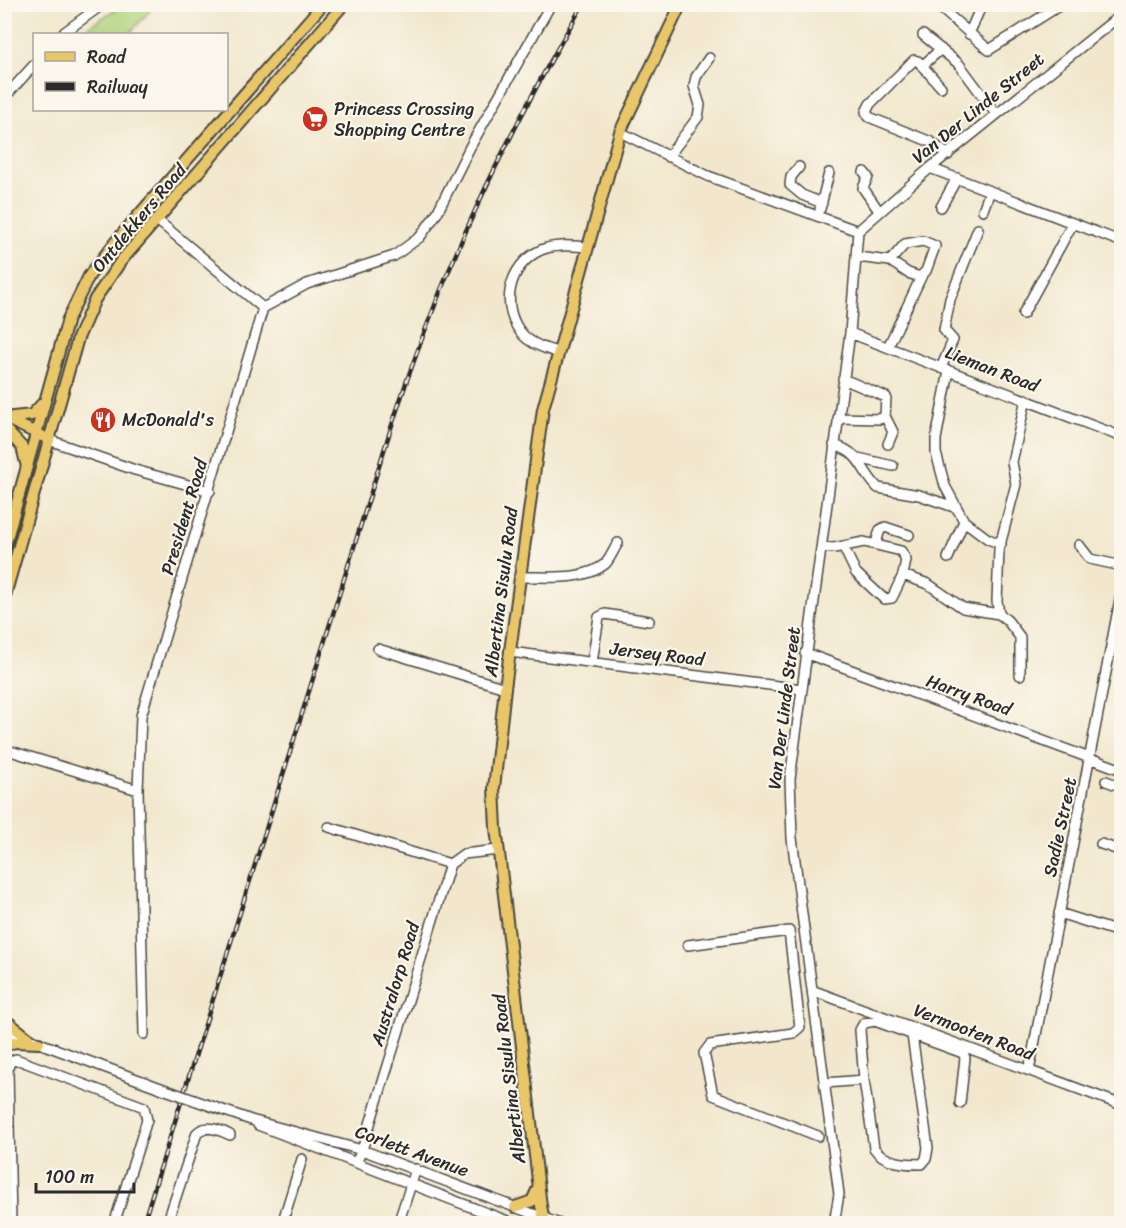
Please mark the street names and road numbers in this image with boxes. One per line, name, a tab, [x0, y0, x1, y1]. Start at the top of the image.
street label: Van Der Linde Street	[904, 44, 1052, 172]
street label: Ontdekkers Road	[83, 155, 196, 280]
street label: Lieman Road	[940, 336, 1045, 402]
street label: President Road	[151, 454, 217, 579]
street label: Albertina Sisulu Road	[475, 504, 527, 680]
street label: Van Der Linde Street	[758, 625, 810, 791]
street label: Jersey Road	[607, 632, 708, 676]
street label: Harry Road	[922, 665, 1018, 726]
street label: Sadie Street	[1034, 774, 1086, 880]
street label: Australorp Road	[361, 917, 429, 1051]
street label: Albertina Sisulu Road	[483, 991, 535, 1167]
street label: Vermooten Road	[909, 994, 1041, 1070]
street label: Corlett Avenue	[351, 1116, 473, 1186]

